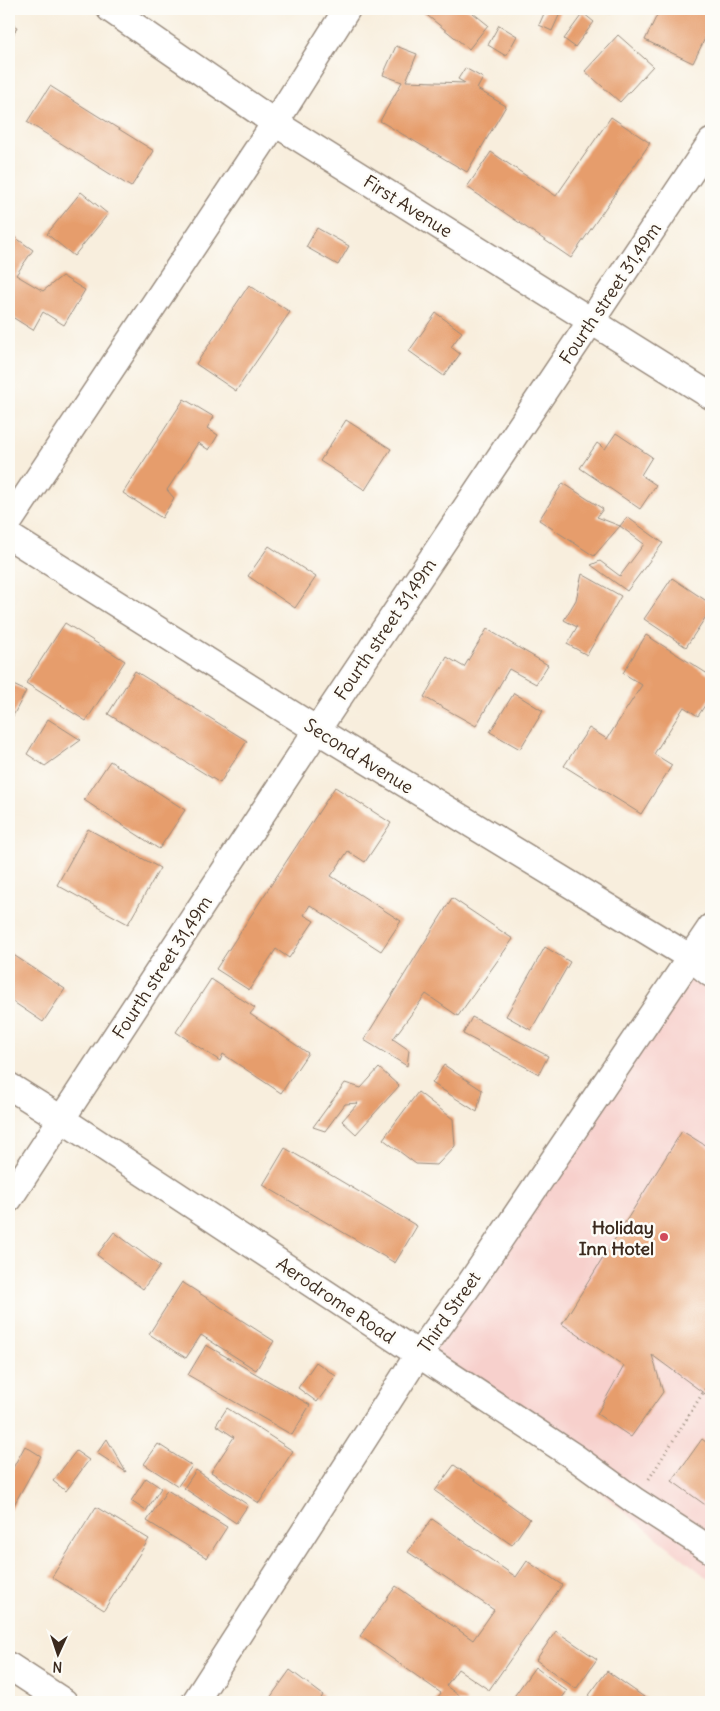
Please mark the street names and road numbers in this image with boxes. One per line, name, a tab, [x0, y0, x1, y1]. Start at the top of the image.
street label: First Avenue	[359, 170, 457, 242]
street label: Fourth street 31,49m	[554, 218, 666, 368]
street label: Fourth street 31,49m	[329, 554, 441, 704]
street label: Second Avenue	[300, 713, 418, 799]
street label: Fourth street 31,49m	[107, 891, 217, 1043]
street label: Aerodrome Road	[272, 1252, 400, 1348]
street label: Third Street	[413, 1267, 485, 1357]

